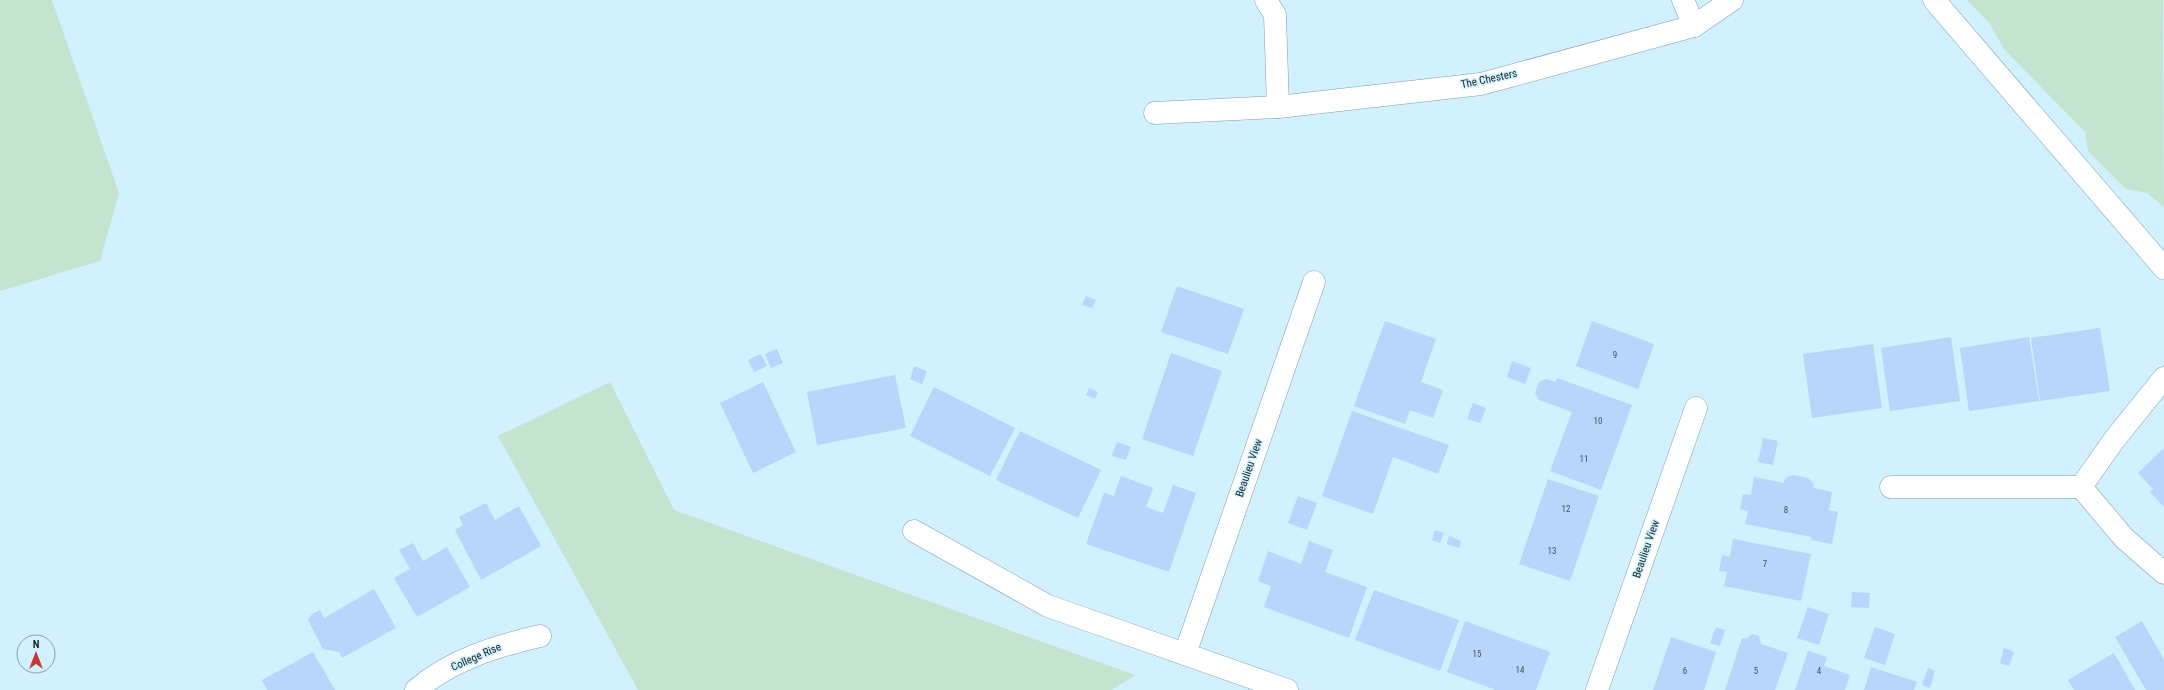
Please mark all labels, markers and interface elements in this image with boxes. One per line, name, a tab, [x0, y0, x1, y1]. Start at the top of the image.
street label: The Chesters	[1460, 67, 1518, 91]
house number: 9	[1613, 350, 1617, 360]
house number: 10	[1594, 416, 1602, 426]
street label: Beaulieu View	[1233, 437, 1265, 499]
house number: 11	[1580, 454, 1588, 464]
house number: 12	[1562, 504, 1571, 514]
house number: 8	[1784, 505, 1788, 515]
street label: Beaulieu View	[1630, 518, 1662, 580]
house number: 13	[1548, 546, 1556, 556]
house number: 7	[1763, 559, 1768, 569]
north arrow	[16, 634, 56, 674]
text: N	[33, 638, 40, 651]
street label: College Rise	[449, 640, 503, 674]
house number: 15	[1473, 649, 1482, 659]
house number: 14	[1516, 665, 1525, 675]
house number: 6	[1683, 666, 1687, 676]
house number: 5	[1754, 666, 1759, 676]
house number: 4	[1817, 666, 1822, 676]

